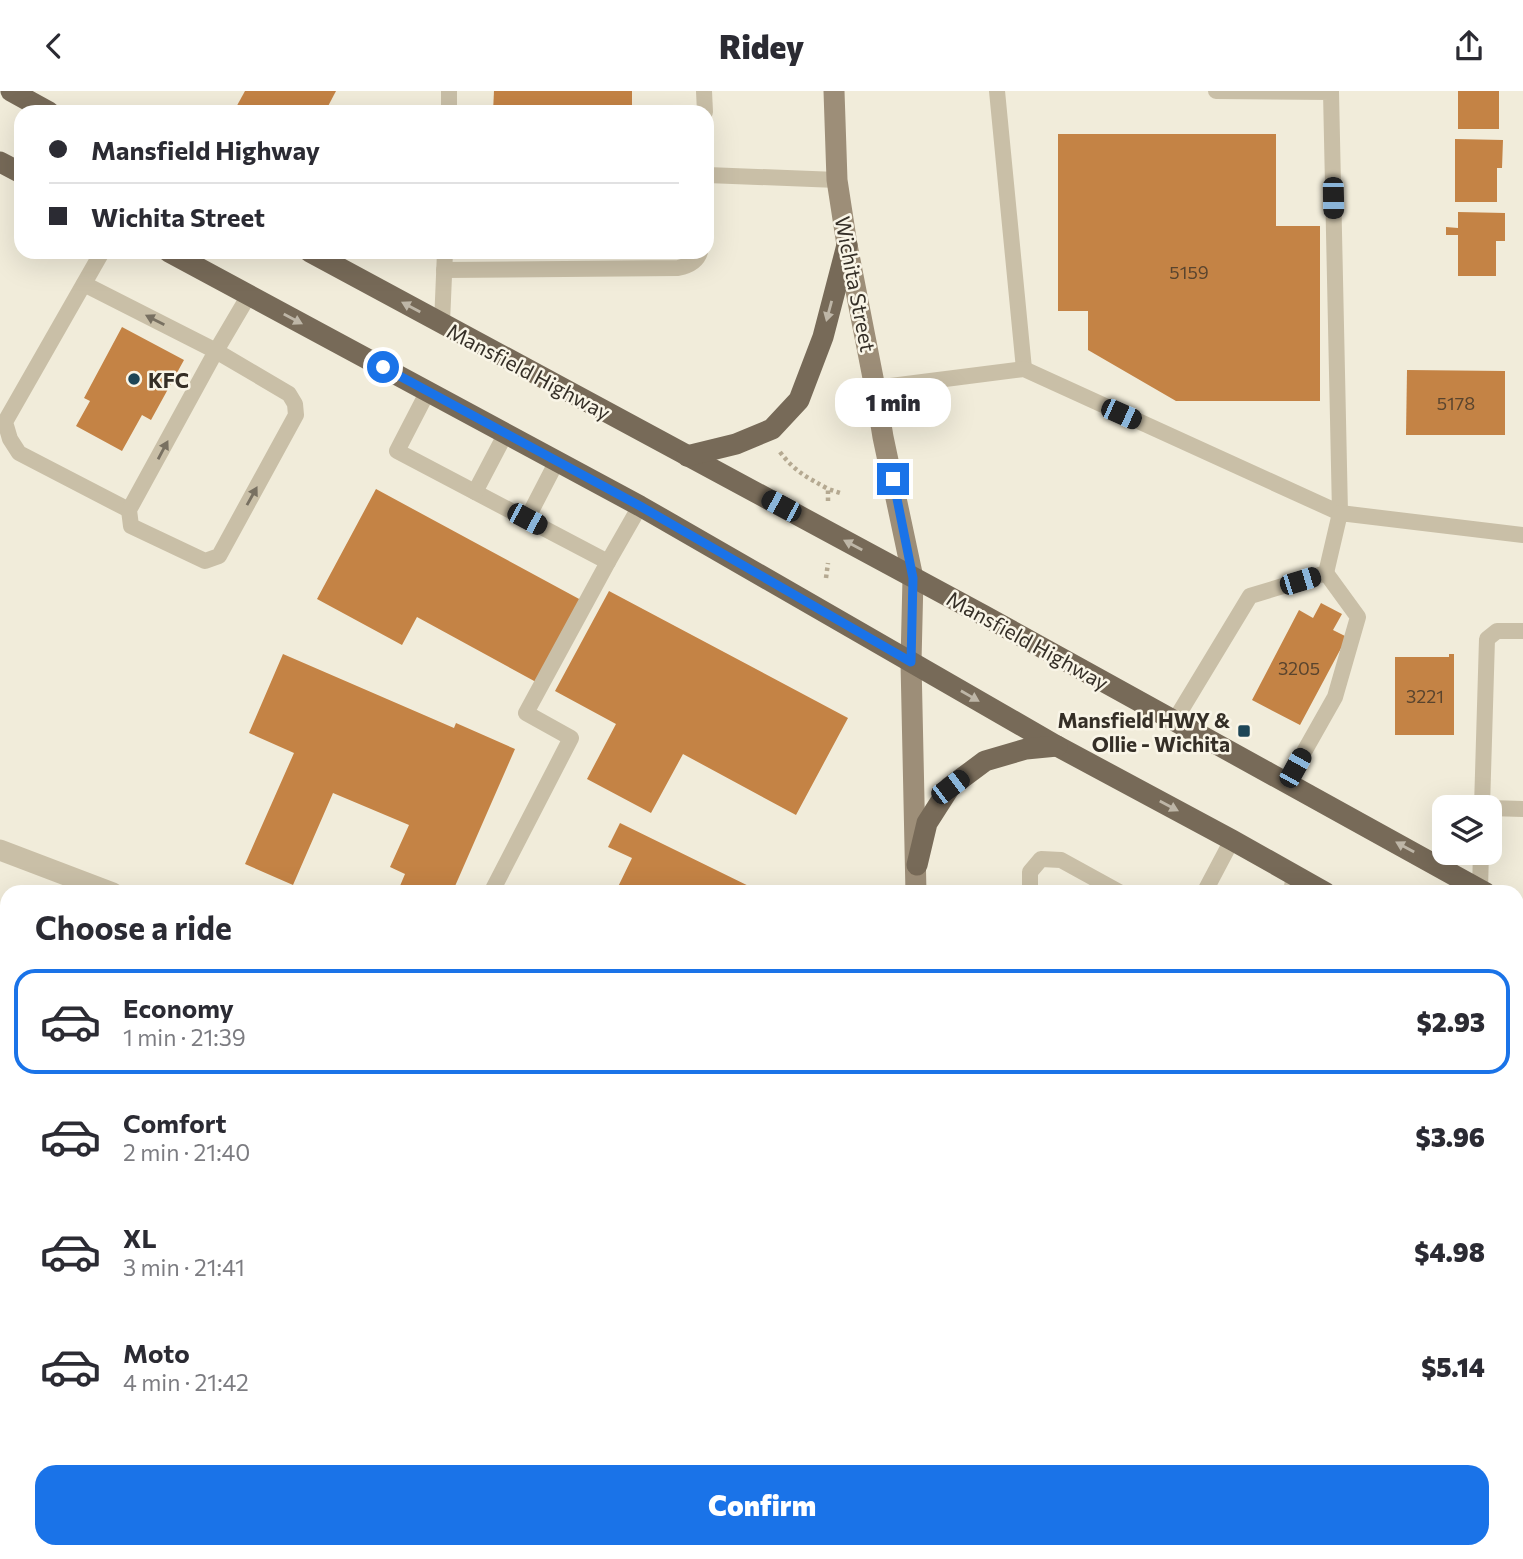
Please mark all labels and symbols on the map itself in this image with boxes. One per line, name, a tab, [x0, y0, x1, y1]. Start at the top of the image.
car	[1323, 177, 1344, 219]
street label: Wichita Street	[831, 214, 881, 354]
house number: 5159	[1169, 261, 1209, 283]
one-way arrow	[402, 301, 421, 313]
one-way arrow	[824, 301, 834, 322]
one-way arrow	[284, 313, 303, 325]
one-way arrow	[145, 314, 165, 326]
street label: Mansfield Highway	[443, 317, 615, 425]
route start	[367, 351, 399, 383]
place label: KFC	[148, 367, 189, 392]
marker: KFC	[126, 371, 142, 387]
callout: 1 min	[835, 377, 951, 427]
house number: 5178	[1437, 392, 1475, 414]
car	[1098, 396, 1145, 432]
one-way arrow	[156, 440, 168, 460]
route end	[877, 463, 909, 495]
one-way arrow	[246, 486, 258, 506]
car	[758, 487, 805, 525]
car	[504, 500, 551, 538]
one-way arrow	[843, 540, 863, 552]
car	[1277, 565, 1324, 597]
street label: Mansfield Highway	[943, 585, 1113, 695]
house number: 3205	[1278, 657, 1320, 679]
house number: 3221	[1406, 685, 1444, 707]
one-way arrow	[960, 689, 980, 701]
place label: Mansfield HWY & Ollie - Wichita	[1057, 707, 1230, 756]
marker: Mansfield HWY & Ollie - Wichita	[1236, 723, 1252, 739]
car	[1276, 745, 1315, 791]
car	[927, 766, 974, 808]
one-way arrow	[1159, 800, 1179, 812]
one-way arrow	[1394, 842, 1414, 854]

